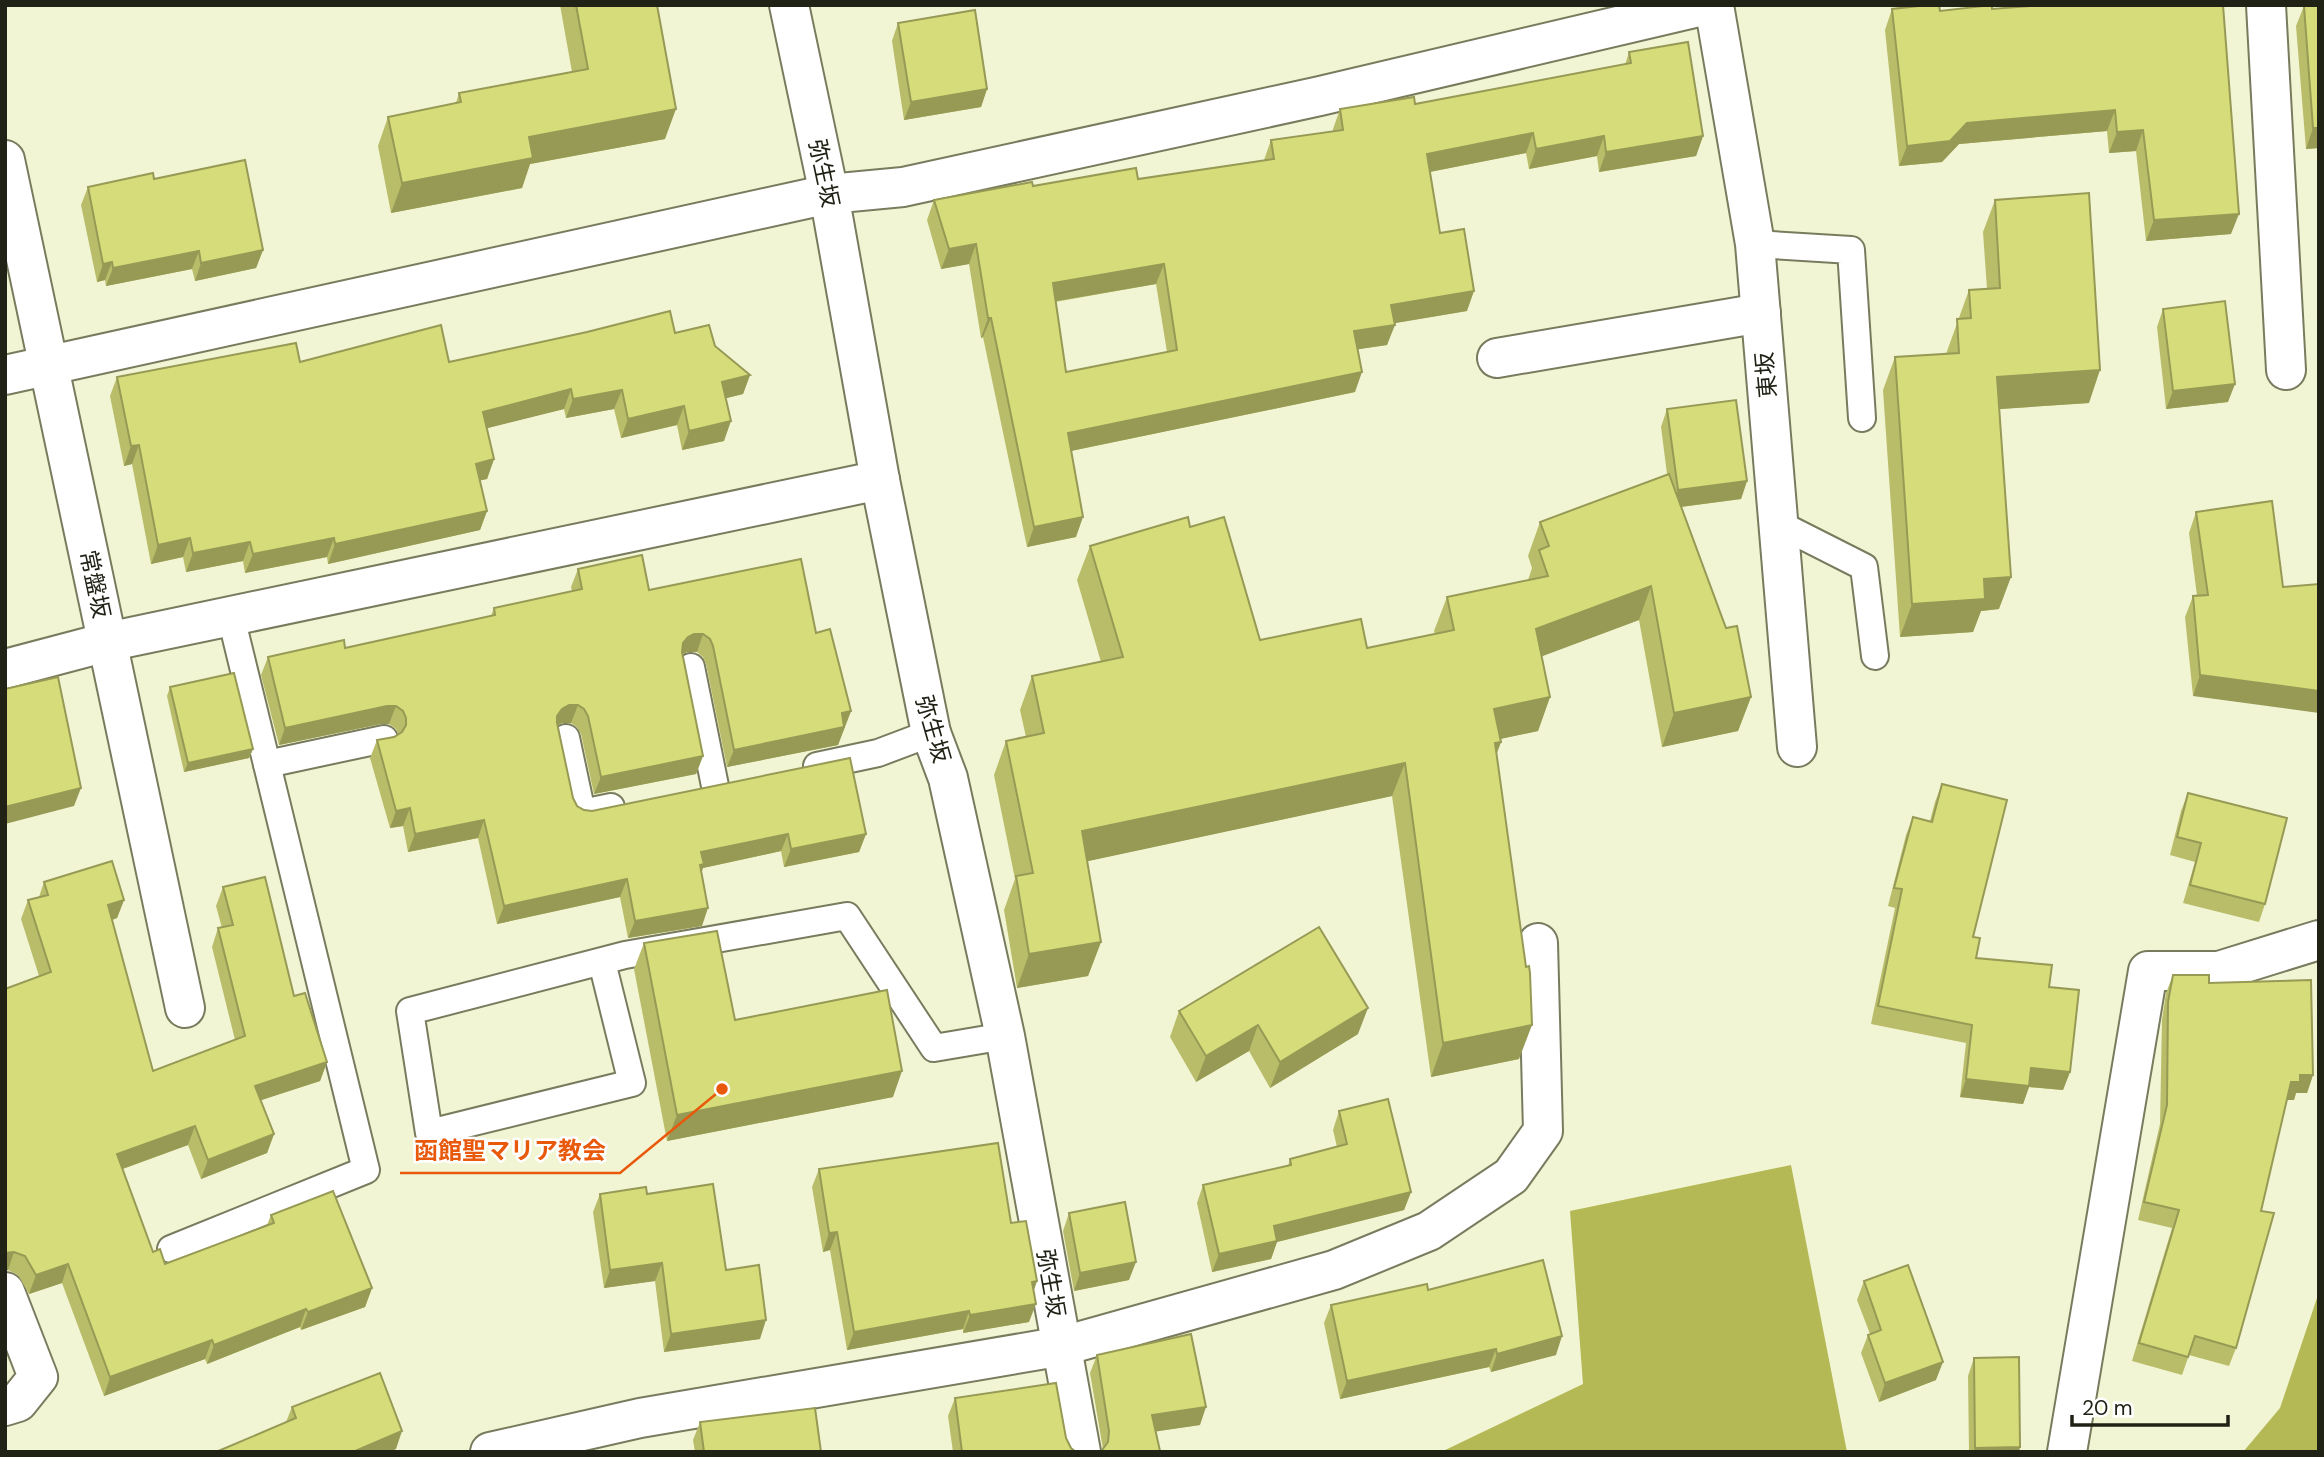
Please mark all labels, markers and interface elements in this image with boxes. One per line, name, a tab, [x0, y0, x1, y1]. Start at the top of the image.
street label: 弥生坂	[802, 136, 846, 210]
street label: 東坂	[1749, 351, 1783, 399]
street label: 常盤坂	[73, 547, 117, 621]
street label: 弥生坂	[909, 692, 957, 766]
callout: 函館聖マリア教会	[400, 1128, 620, 1173]
text: 函館聖マリア教会	[414, 1135, 606, 1166]
street label: 弥生坂	[1030, 1246, 1072, 1320]
scale bar	[2072, 1384, 2228, 1428]
text: 20 m	[2082, 1394, 2133, 1422]

